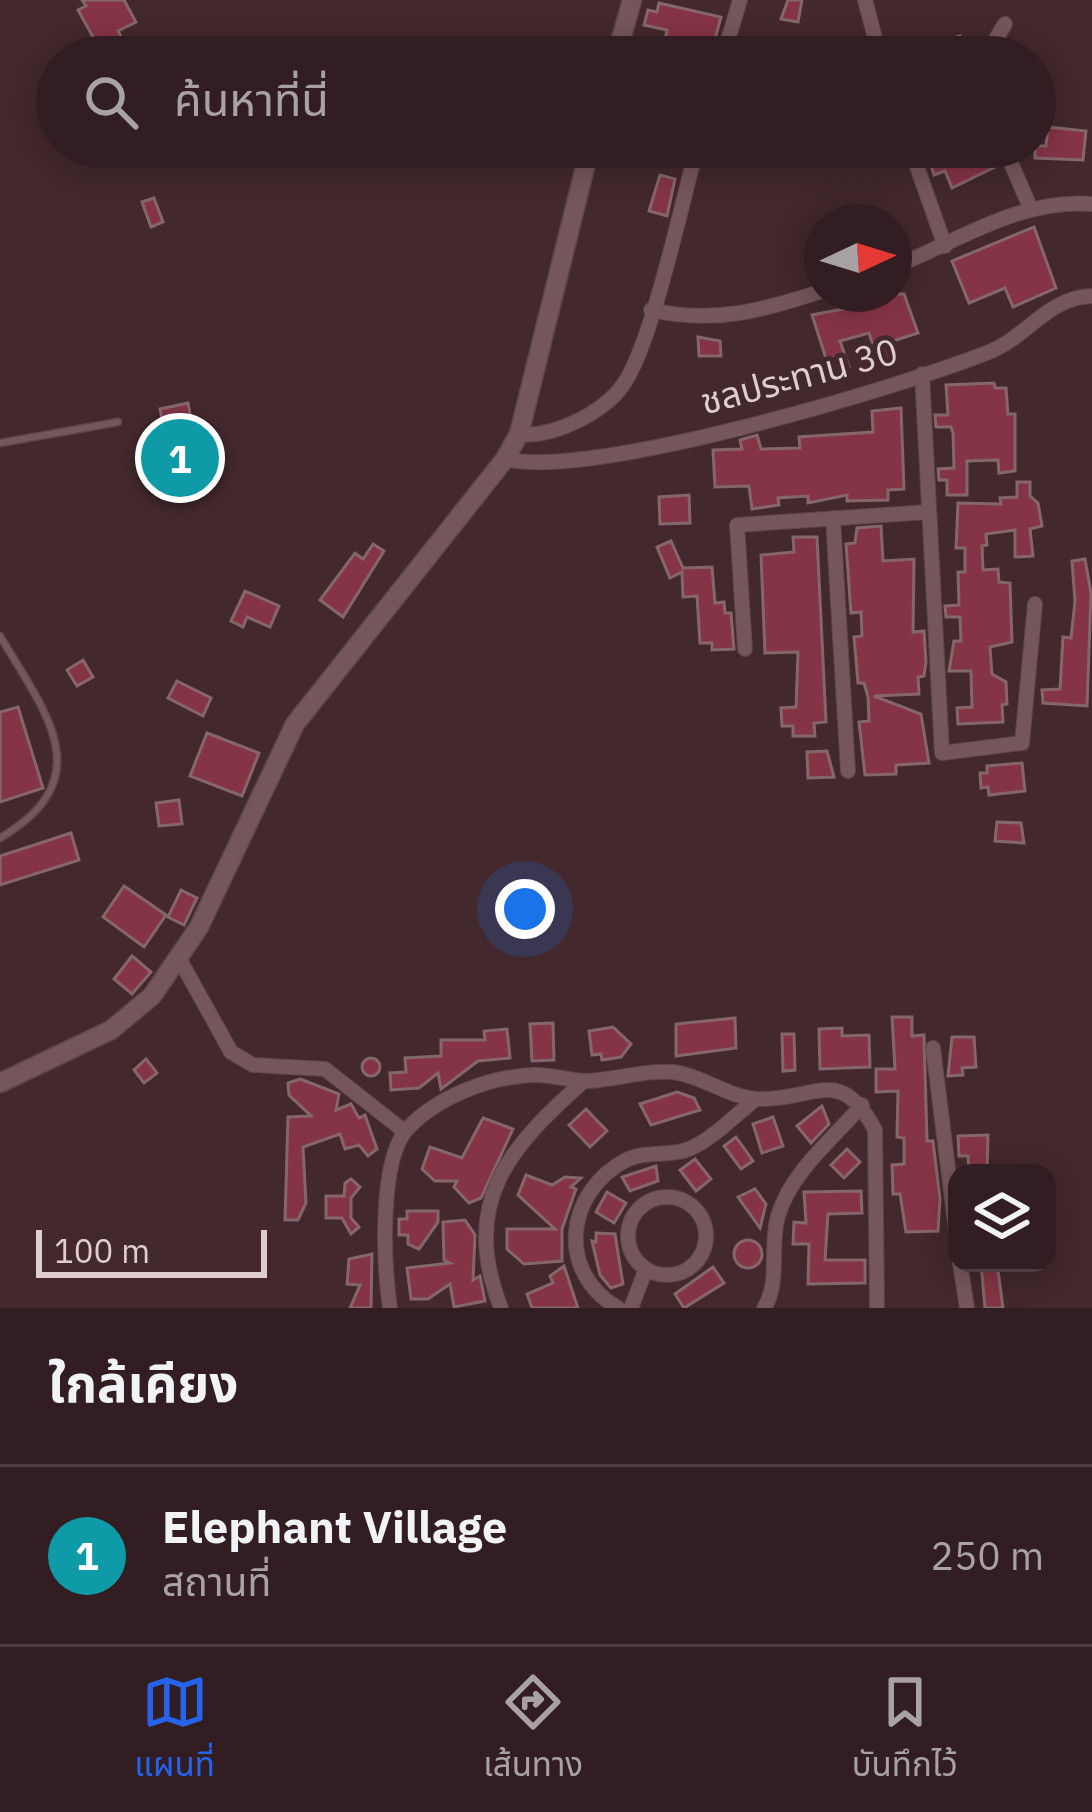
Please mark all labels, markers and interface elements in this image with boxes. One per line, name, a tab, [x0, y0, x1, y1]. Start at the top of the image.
search box	[36, 36, 1056, 168]
icon: search	[78, 69, 144, 135]
text: ค้นหาที่นี่	[174, 70, 329, 128]
north arrow	[804, 204, 912, 312]
street label: ชลประทาน 30	[695, 327, 903, 424]
pin: 1	[141, 413, 219, 503]
your location	[495, 879, 555, 939]
map controls	[948, 1164, 1056, 1272]
button: layers	[948, 1164, 1056, 1272]
scale bar	[36, 1224, 267, 1277]
text: 100 m	[54, 1229, 150, 1272]
text: ใกล้เคียง	[48, 1350, 238, 1416]
text: Elephant Village	[162, 1497, 507, 1555]
text: 1	[75, 1530, 99, 1581]
text: 250 m	[931, 1530, 1044, 1581]
text: สถานที่	[162, 1556, 271, 1607]
tab: แผนที่	[134, 1669, 215, 1791]
tab: เส้นทาง	[483, 1669, 583, 1791]
tab: บันทึกไว้	[852, 1669, 958, 1791]

